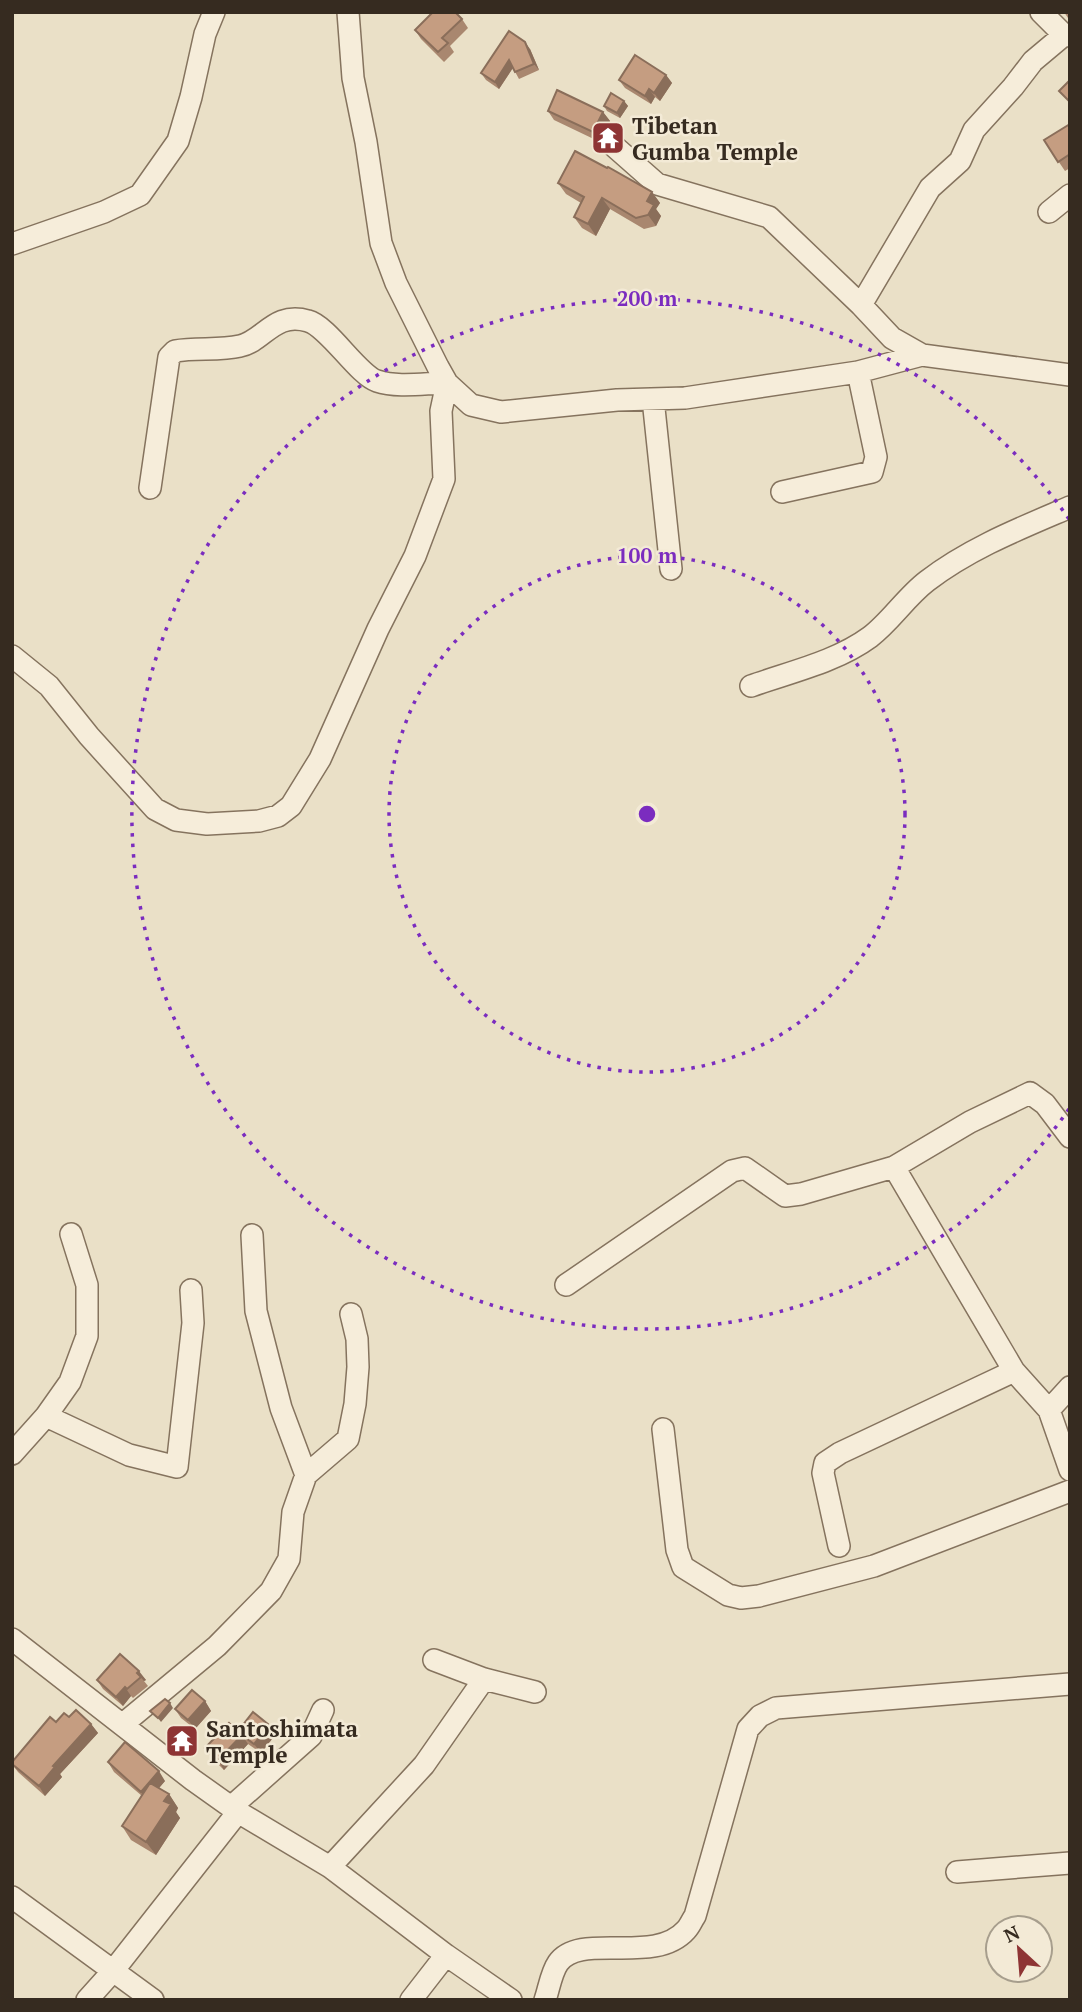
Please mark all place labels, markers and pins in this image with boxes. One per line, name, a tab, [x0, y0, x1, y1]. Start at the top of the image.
place label: Tibetan Gumba Temple	[632, 110, 798, 167]
temple icon: Tibetan Gumba Temple	[589, 119, 627, 157]
centre of rings	[635, 802, 659, 826]
place label: Santoshimata Temple	[206, 1713, 358, 1770]
temple icon: Santoshimata Temple	[163, 1722, 201, 1760]

